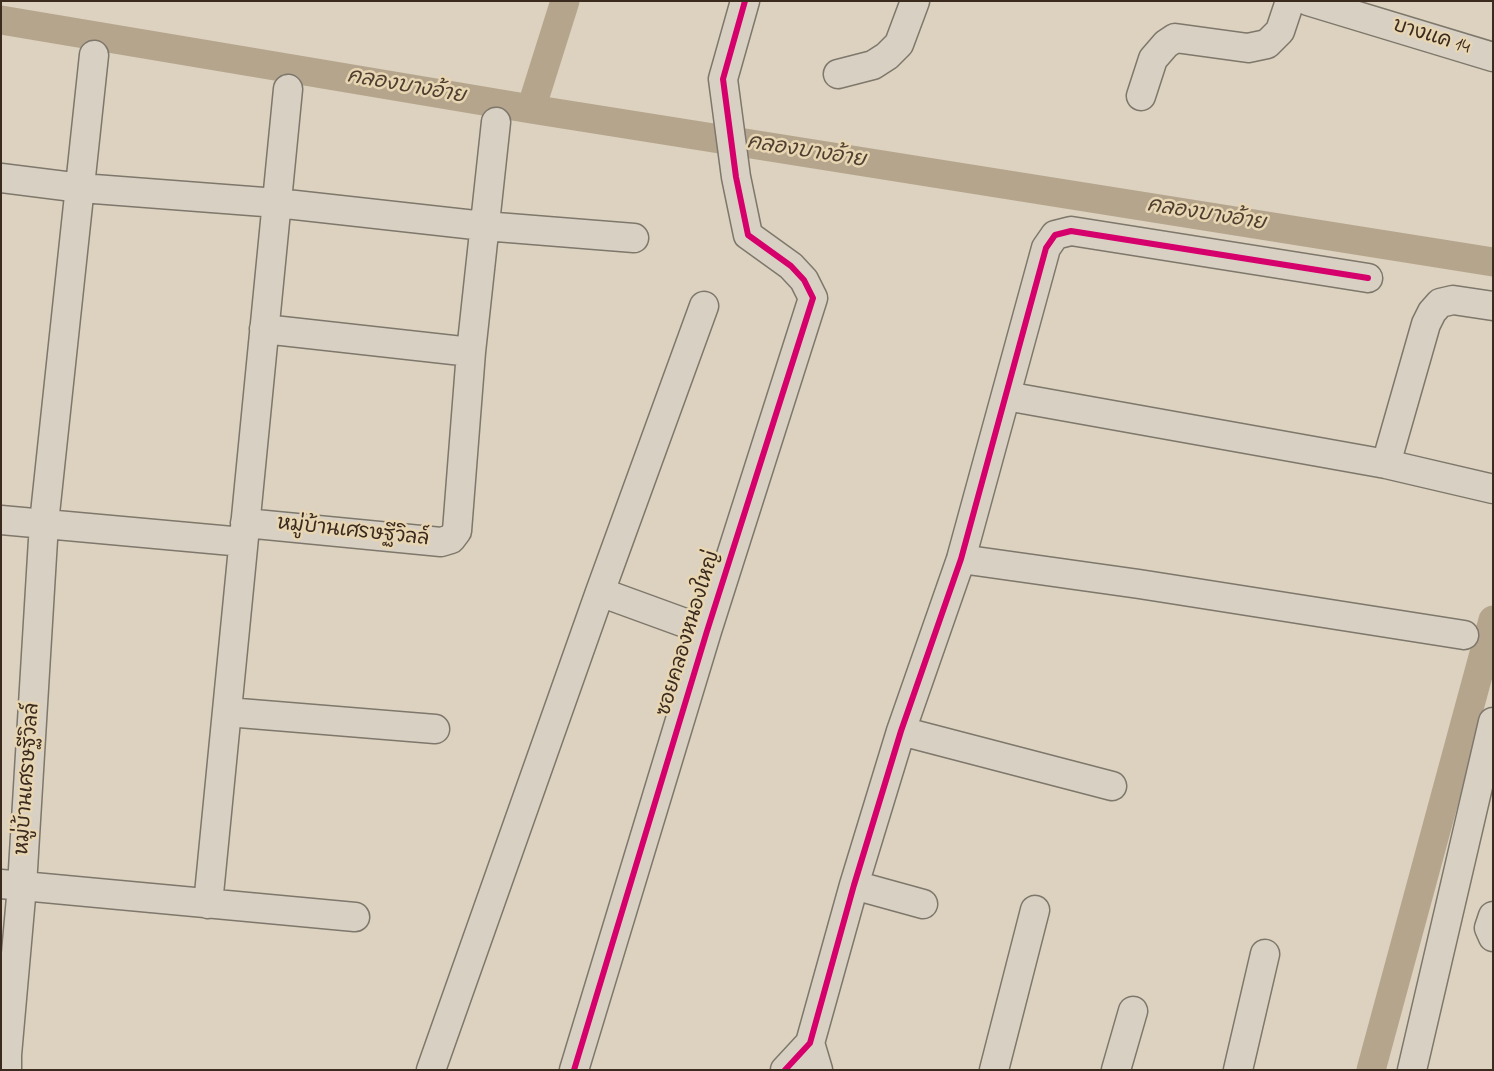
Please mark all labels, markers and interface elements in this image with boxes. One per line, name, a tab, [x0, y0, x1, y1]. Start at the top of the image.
street label: บางแค 14	[1389, 15, 1473, 61]
water label: คลองบางอ้าย	[345, 65, 467, 111]
water label: คลองบางอ้าย	[745, 131, 867, 175]
water label: คลองบางอ้าย	[1145, 194, 1267, 238]
street label: หมู่บ้านเศรษฐีวิลล์	[276, 513, 430, 553]
street label: ซอยคลองหนองใหญ่	[653, 549, 727, 719]
street label: หมู่บ้านเศรษฐีวิลล์	[12, 702, 46, 856]

